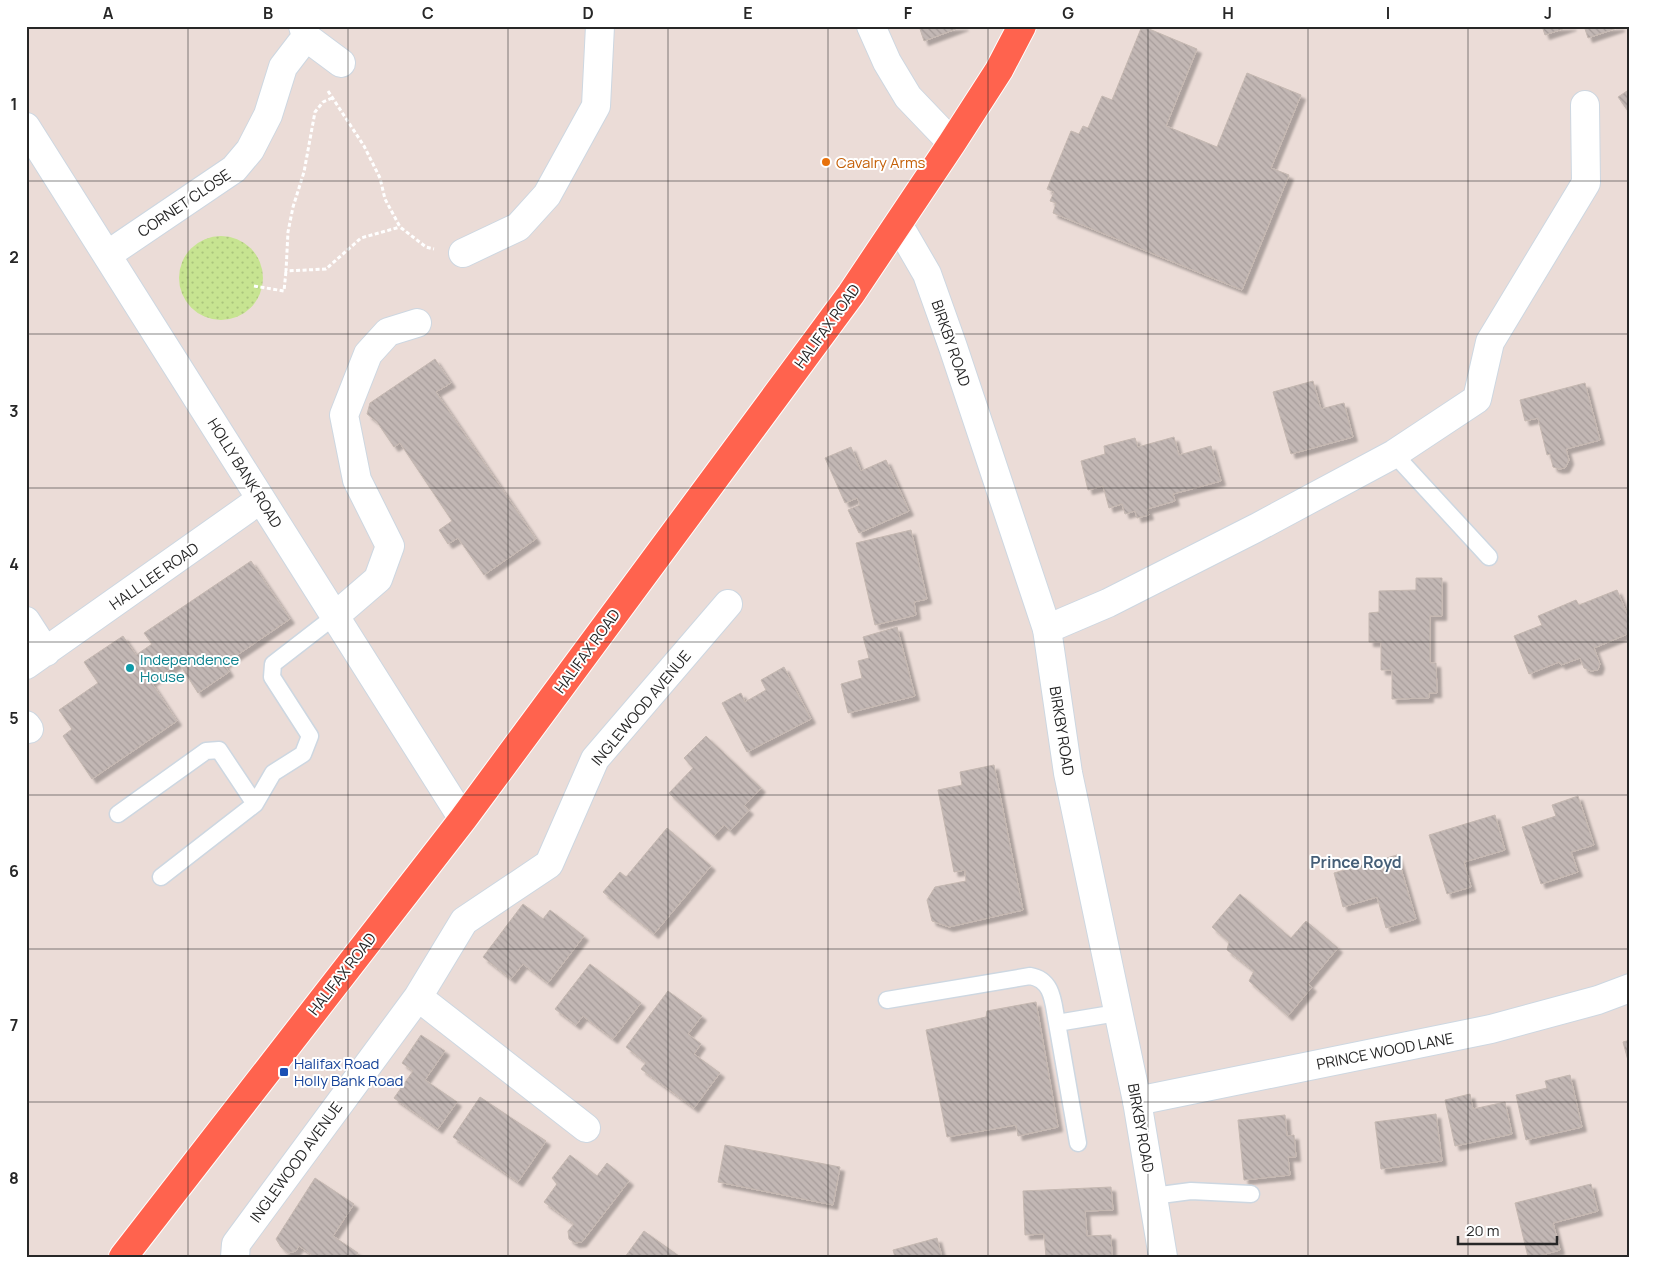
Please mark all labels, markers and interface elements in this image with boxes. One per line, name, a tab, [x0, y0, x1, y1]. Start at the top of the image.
text: A	[103, 2, 114, 24]
text: B	[263, 2, 273, 24]
text: C	[422, 2, 434, 24]
text: D	[582, 2, 594, 24]
text: E	[743, 2, 753, 24]
text: F	[904, 2, 913, 24]
text: G	[1062, 2, 1074, 24]
text: H	[1222, 2, 1234, 24]
text: I	[1386, 2, 1390, 24]
text: J	[1544, 2, 1552, 24]
text: 1	[10, 93, 18, 115]
place label: Cavalry Arms	[836, 152, 926, 173]
marker: Cavalry Arms	[820, 156, 832, 168]
street label: CORNET CLOSE	[133, 164, 235, 242]
text: 2	[9, 246, 19, 268]
street label: HALIFAX ROAD	[789, 280, 865, 372]
street label: BIRKBY ROAD	[926, 297, 976, 389]
text: 3	[9, 400, 19, 422]
street label: HOLLY BANK ROAD	[203, 414, 287, 532]
street label: HALL LEE ROAD	[105, 537, 203, 615]
text: 4	[9, 553, 19, 575]
street label: HALIFAX ROAD	[549, 605, 625, 697]
street label: INGLEWOOD AVENUE	[587, 646, 695, 770]
place label: Independence House	[140, 649, 239, 687]
marker: Independence House	[124, 662, 136, 674]
street label: BIRKBY ROAD	[1045, 685, 1079, 777]
text: 5	[9, 707, 19, 729]
district label: Prince Royd	[1310, 851, 1402, 873]
text: 6	[9, 860, 19, 882]
street label: HALIFAX ROAD	[303, 928, 381, 1020]
text: 7	[10, 1014, 18, 1036]
street label: PRINCE WOOD LANE	[1315, 1027, 1455, 1075]
place label: Halifax Road Holly Bank Road	[294, 1053, 403, 1091]
marker: Halifax Road Holly Bank Road	[278, 1066, 290, 1078]
street label: BIRKBY ROAD	[1123, 1082, 1159, 1174]
street label: INGLEWOOD AVENUE	[245, 1097, 347, 1227]
text: 8	[9, 1167, 19, 1189]
scale bar	[1458, 1213, 1557, 1245]
text: 20 m	[1466, 1220, 1499, 1241]

